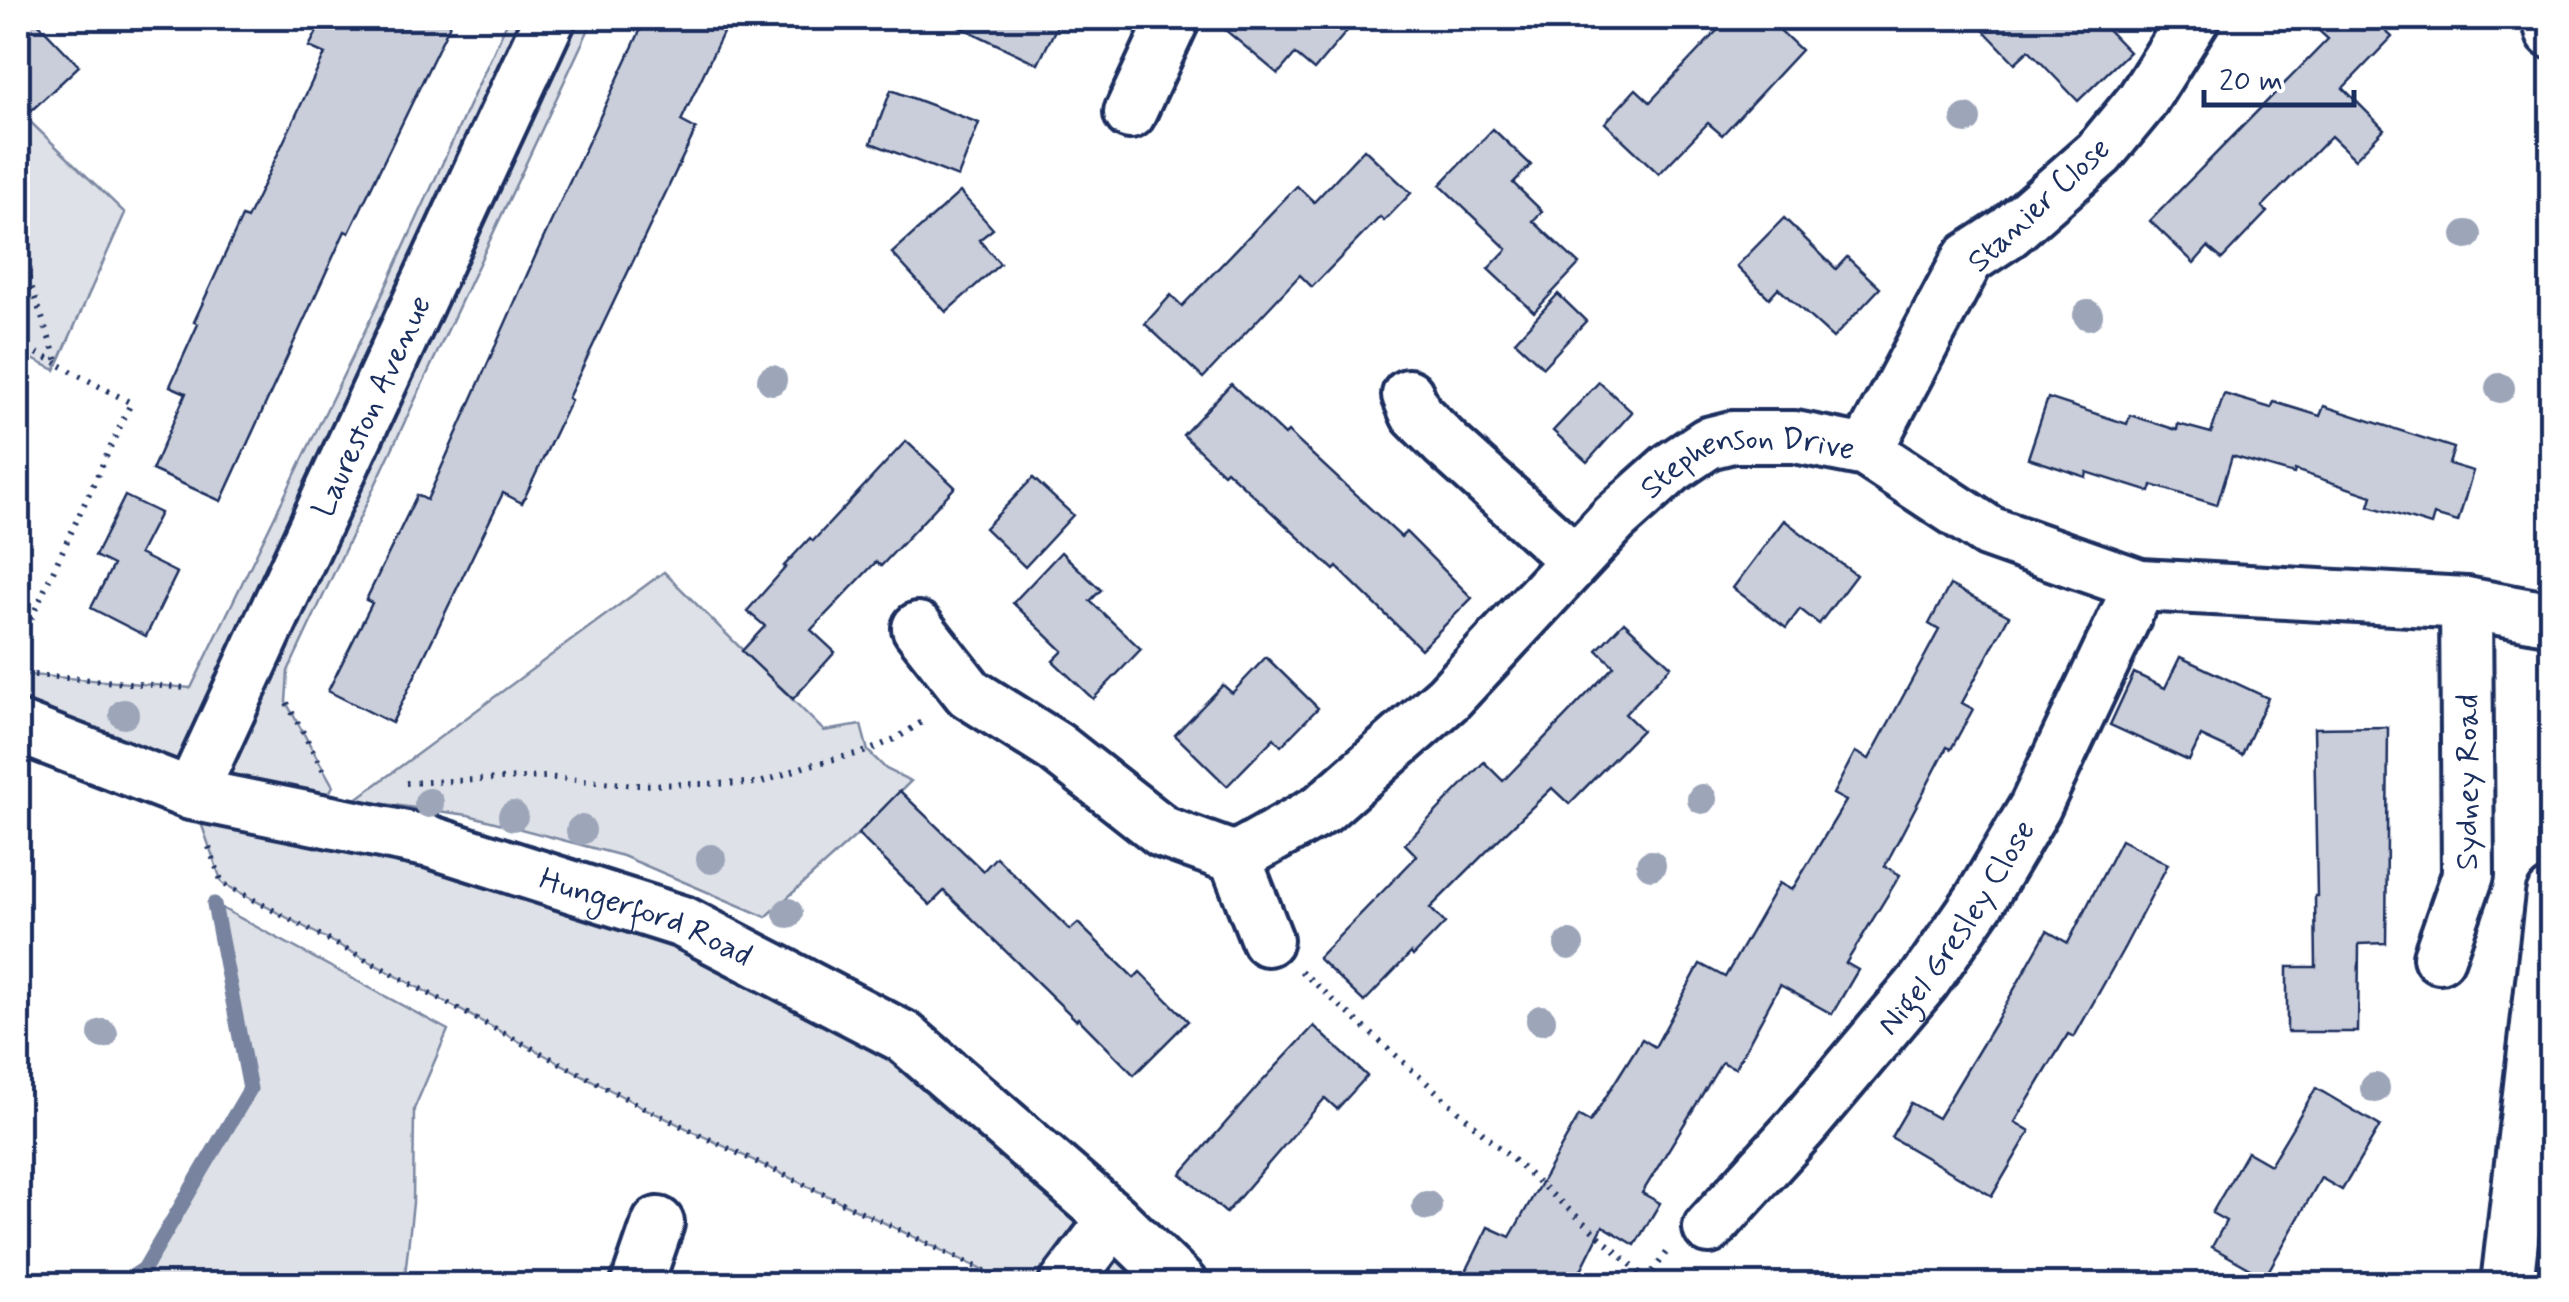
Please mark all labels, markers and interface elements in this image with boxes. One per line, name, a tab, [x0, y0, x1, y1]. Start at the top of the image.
scale bar	[2204, 45, 2354, 107]
text: 20 m	[2219, 62, 2283, 101]
street label: Stanier Close	[1959, 128, 2120, 283]
street label: Laureston Avenue	[303, 289, 442, 524]
street label: Stephenson Drive	[1631, 418, 1858, 509]
street label: Sydney Road	[2447, 694, 2489, 870]
street label: Nigel Gresley Close	[1868, 812, 2046, 1045]
street label: Hungerford Road	[534, 859, 759, 977]

